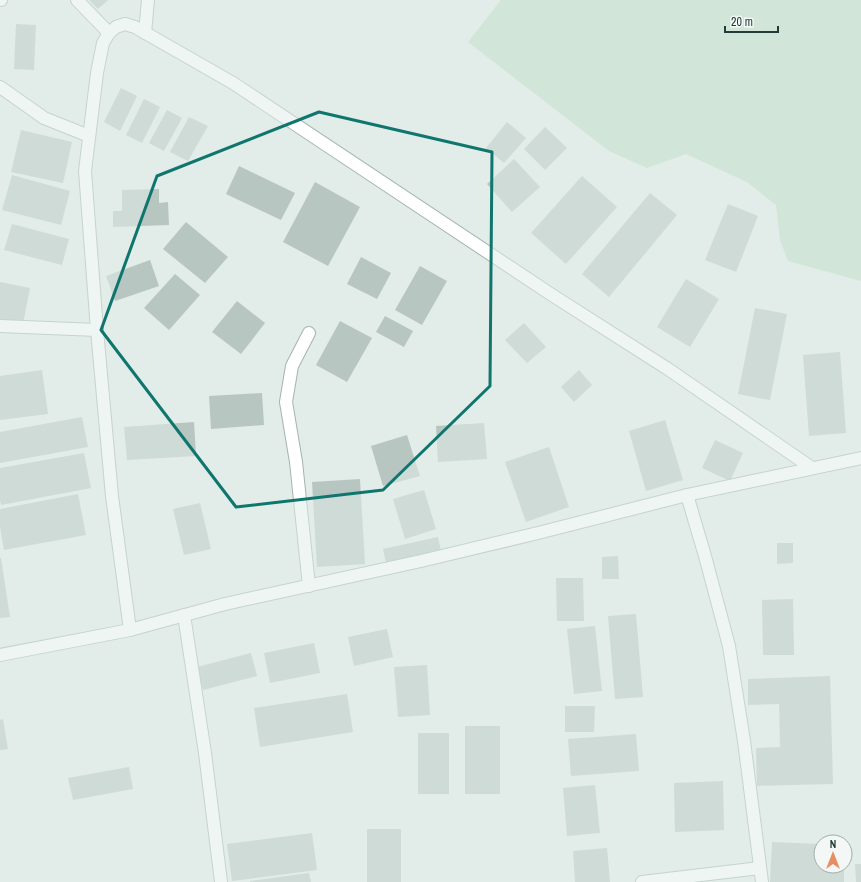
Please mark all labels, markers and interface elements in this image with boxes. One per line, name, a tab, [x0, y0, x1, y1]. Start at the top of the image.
scale bar	[725, 8, 778, 34]
text: 20 m	[731, 14, 753, 30]
north arrow	[813, 834, 853, 874]
text: N	[830, 837, 836, 851]

